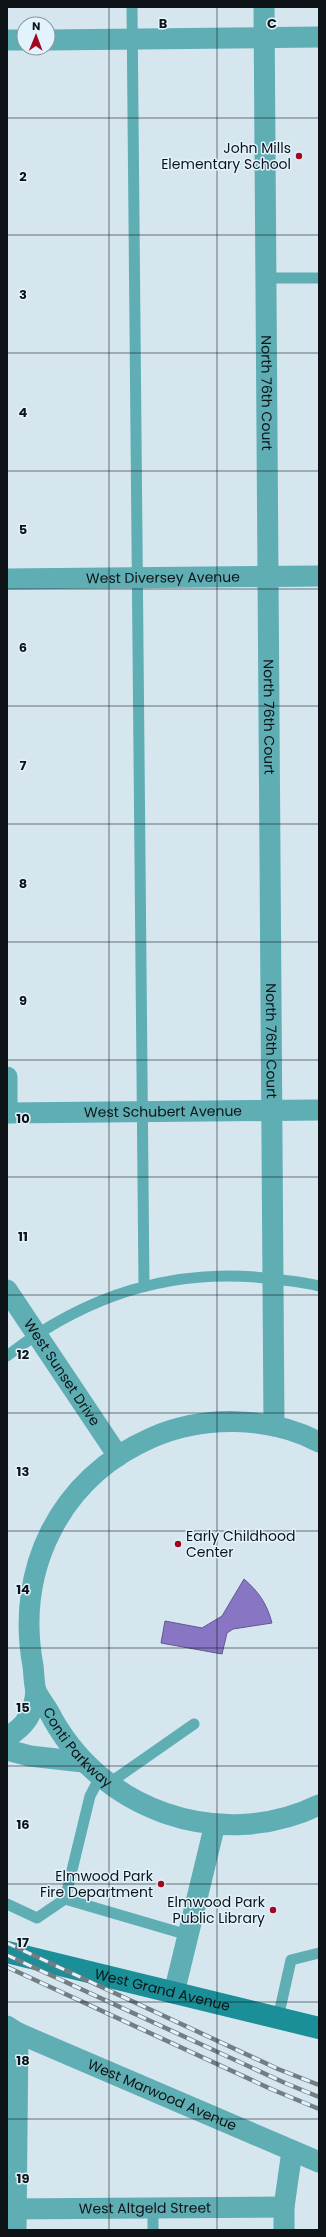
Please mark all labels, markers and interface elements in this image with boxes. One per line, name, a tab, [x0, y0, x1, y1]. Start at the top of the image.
text: B	[159, 14, 168, 33]
text: C	[267, 14, 277, 33]
north arrow	[16, 16, 56, 56]
text: N	[32, 18, 40, 34]
place label: John Mills Elementary School	[161, 138, 291, 174]
marker: John Mills Elementary School	[294, 151, 304, 161]
text: 2	[19, 167, 27, 186]
text: 3	[19, 285, 27, 304]
street label: North 76th Court	[256, 335, 277, 451]
text: 4	[19, 403, 28, 422]
text: 5	[19, 520, 27, 539]
street label: West Diversey Avenue	[86, 567, 240, 588]
text: 6	[19, 638, 27, 657]
street label: North 76th Court	[259, 659, 279, 775]
text: 7	[20, 756, 27, 775]
text: 8	[19, 874, 27, 893]
street label: North 76th Court	[261, 983, 282, 1099]
text: 9	[19, 991, 27, 1010]
street label: West Schubert Avenue	[84, 1101, 242, 1122]
text: 10	[16, 1109, 30, 1128]
text: 11	[18, 1227, 28, 1246]
street label: West Sunset Drive	[19, 1315, 105, 1430]
text: 12	[17, 1345, 30, 1364]
text: 13	[17, 1462, 30, 1481]
place label: Early Childhood Center	[186, 1526, 295, 1562]
marker: Early Childhood Center	[173, 1539, 183, 1549]
text: 14	[16, 1580, 30, 1599]
text: 15	[16, 1698, 30, 1717]
street label: Conti Parkway	[38, 1704, 117, 1792]
text: 16	[16, 1815, 30, 1834]
place label: Elmwood Park Fire Department	[40, 1866, 154, 1902]
marker: Elmwood Park Fire Department	[156, 1879, 166, 1889]
place label: Elmwood Park Public Library	[167, 1892, 266, 1928]
marker: Elmwood Park Public Library	[268, 1905, 278, 1915]
text: 17	[17, 1933, 29, 1952]
street label: West Grand Avenue	[93, 1964, 233, 2016]
text: 18	[16, 2051, 30, 2070]
street label: West Marwood Avenue	[85, 2054, 240, 2136]
text: 19	[17, 2169, 29, 2188]
street label: West Altgeld Street	[79, 2198, 211, 2218]

